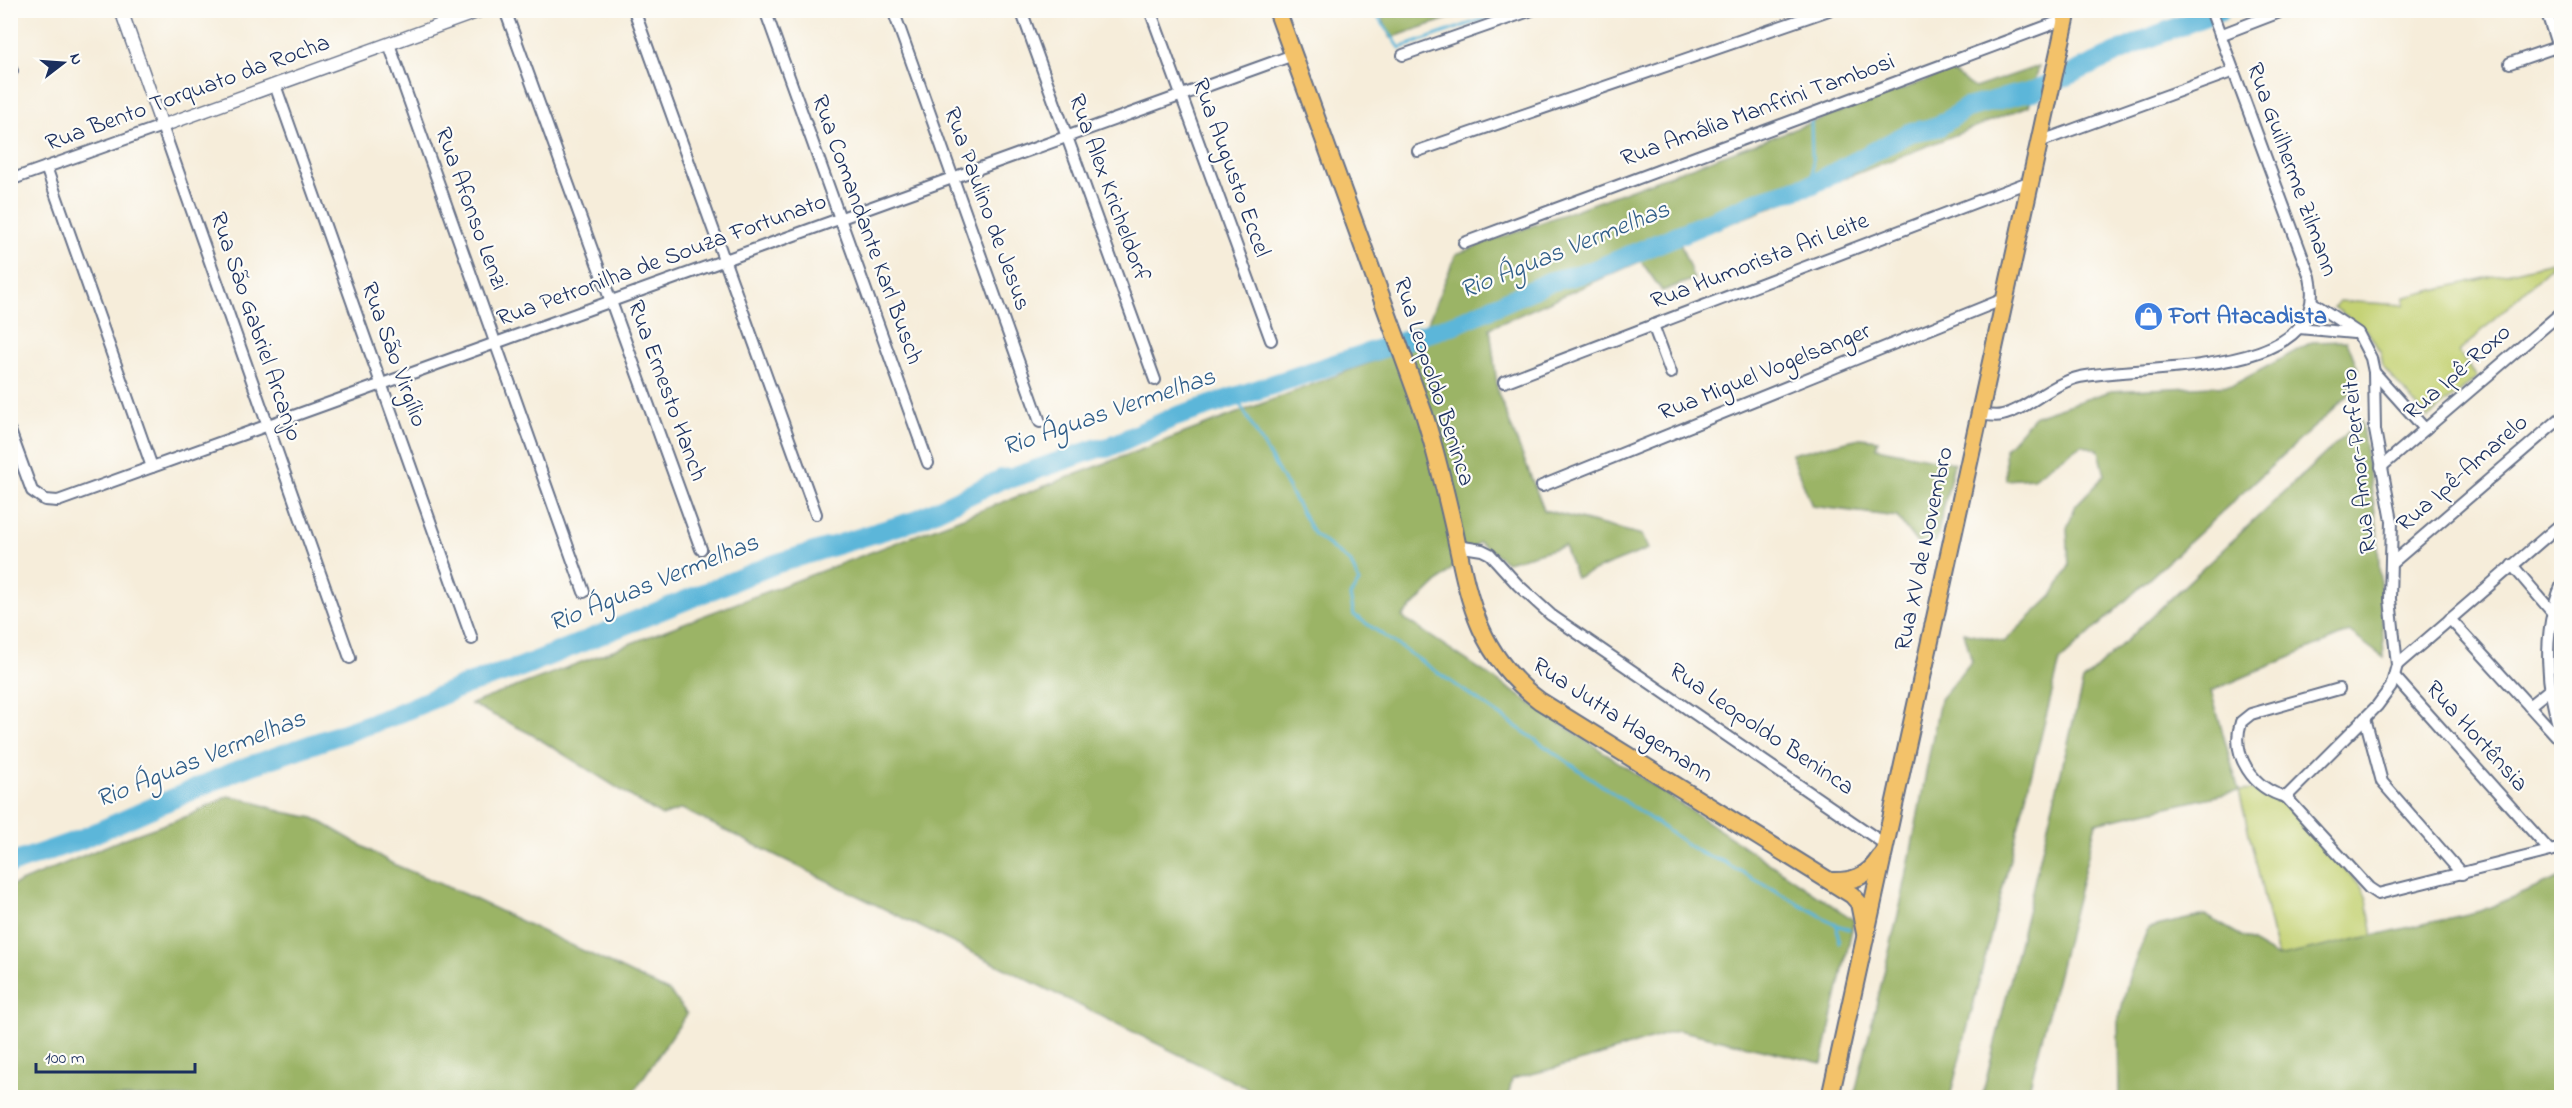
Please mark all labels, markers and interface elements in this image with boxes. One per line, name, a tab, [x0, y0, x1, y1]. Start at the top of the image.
street label: Rua Bento Torquato da Rocha	[41, 26, 335, 162]
north arrow	[33, 33, 93, 93]
street label: Rua Amália Manfrini Tambosi	[1616, 45, 1900, 177]
text: N	[62, 51, 89, 68]
street label: Rua Guilherme Zilmann	[2236, 58, 2346, 282]
street label: Rua Augusto Eccel	[1181, 74, 1279, 262]
street label: Rua Alex Kricheldorf	[1058, 89, 1158, 287]
street label: Rua Comandante Karl Busch	[801, 90, 931, 370]
street label: Rua Paulino de Jesus	[933, 102, 1039, 316]
street label: Rua Afonso Lenzi	[424, 123, 516, 295]
street label: Rua Petronilha de Souza Fortunato	[492, 185, 832, 337]
water label: Rio Águas Vermelhas	[1454, 191, 1676, 310]
street label: Rua Humorista Ari Leite	[1646, 204, 1874, 320]
street label: Rua São Gabriel Arcanjo	[199, 208, 311, 446]
street label: Rua Leopoldo Beninca	[1383, 273, 1483, 491]
street label: Rua São Virgílio	[351, 278, 435, 432]
street label: Rua Ernesto Hanch	[617, 296, 715, 486]
place label: Fort Atacadista	[2168, 300, 2327, 335]
shop icon: Fort Atacadista	[2132, 301, 2164, 333]
street label: Rua Miguel Vogelsanger	[1654, 314, 1877, 431]
street label: Rua Ipê-Roxo	[2396, 316, 2520, 430]
water label: Rio Águas Vermelhas	[997, 358, 1221, 467]
street label: Rua Amor-Perfeito	[2333, 367, 2387, 555]
street label: Rua Ipê-Amarelo	[2389, 407, 2537, 541]
street label: Rua XV de Novembro	[1886, 444, 1964, 654]
water label: Rio Águas Vermelhas	[543, 524, 765, 643]
street label: Rua Jutta Hagemann	[1524, 649, 1720, 793]
street label: Rua Leopoldo Beninca	[1661, 655, 1861, 805]
street label: Rua Hortênsia	[2416, 673, 2536, 801]
water label: Rio Águas Vermelhas	[90, 700, 312, 819]
scale bar	[36, 1036, 195, 1074]
text: 100 m	[45, 1046, 85, 1072]

